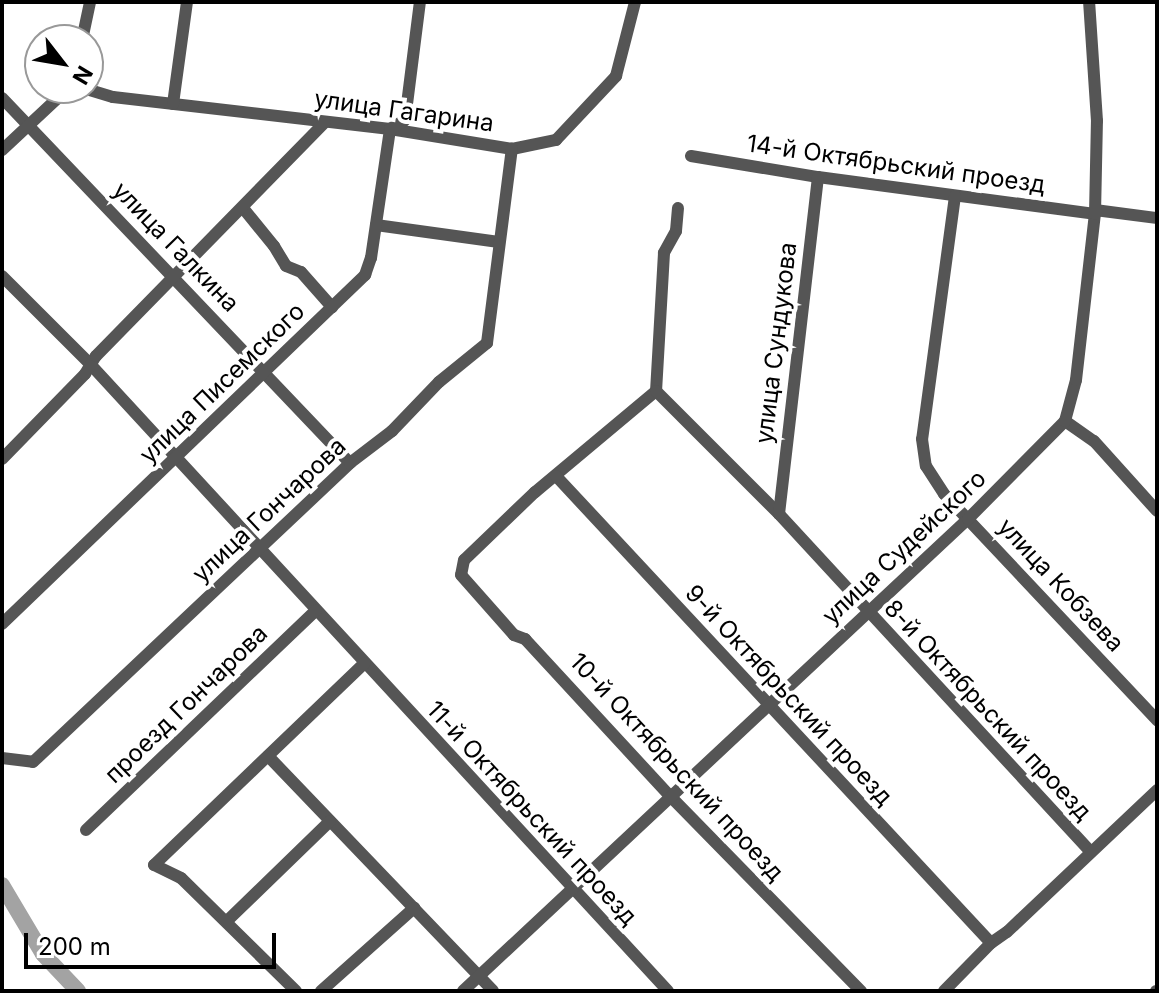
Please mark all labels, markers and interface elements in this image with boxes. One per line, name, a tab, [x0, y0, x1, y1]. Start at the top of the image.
north arrow	[24, 24, 104, 104]
text: N	[67, 61, 98, 89]
street label: улица Гагарина	[312, 84, 496, 138]
street label: 14-й Октябрьский проезд	[745, 129, 1047, 199]
street label: улица Галкина	[107, 176, 245, 318]
street label: улица Сундукова	[749, 241, 803, 445]
street label: улица Писемского	[134, 297, 310, 469]
street label: улица Гончарова	[186, 432, 352, 588]
street label: улица Судейского	[816, 464, 992, 630]
street label: улица Кобзева	[992, 512, 1130, 658]
street label: 9-й Октябрьский проезд	[679, 579, 899, 811]
street label: 8-й Октябрьский проезд	[878, 594, 1098, 826]
street label: проезд Гончарова	[99, 619, 273, 789]
street label: 10-й Октябрьский проезд	[564, 647, 790, 887]
street label: 11-й Октябрьский проезд	[421, 695, 643, 931]
scale bar	[28, 917, 280, 967]
text: 200 m	[38, 932, 111, 961]

